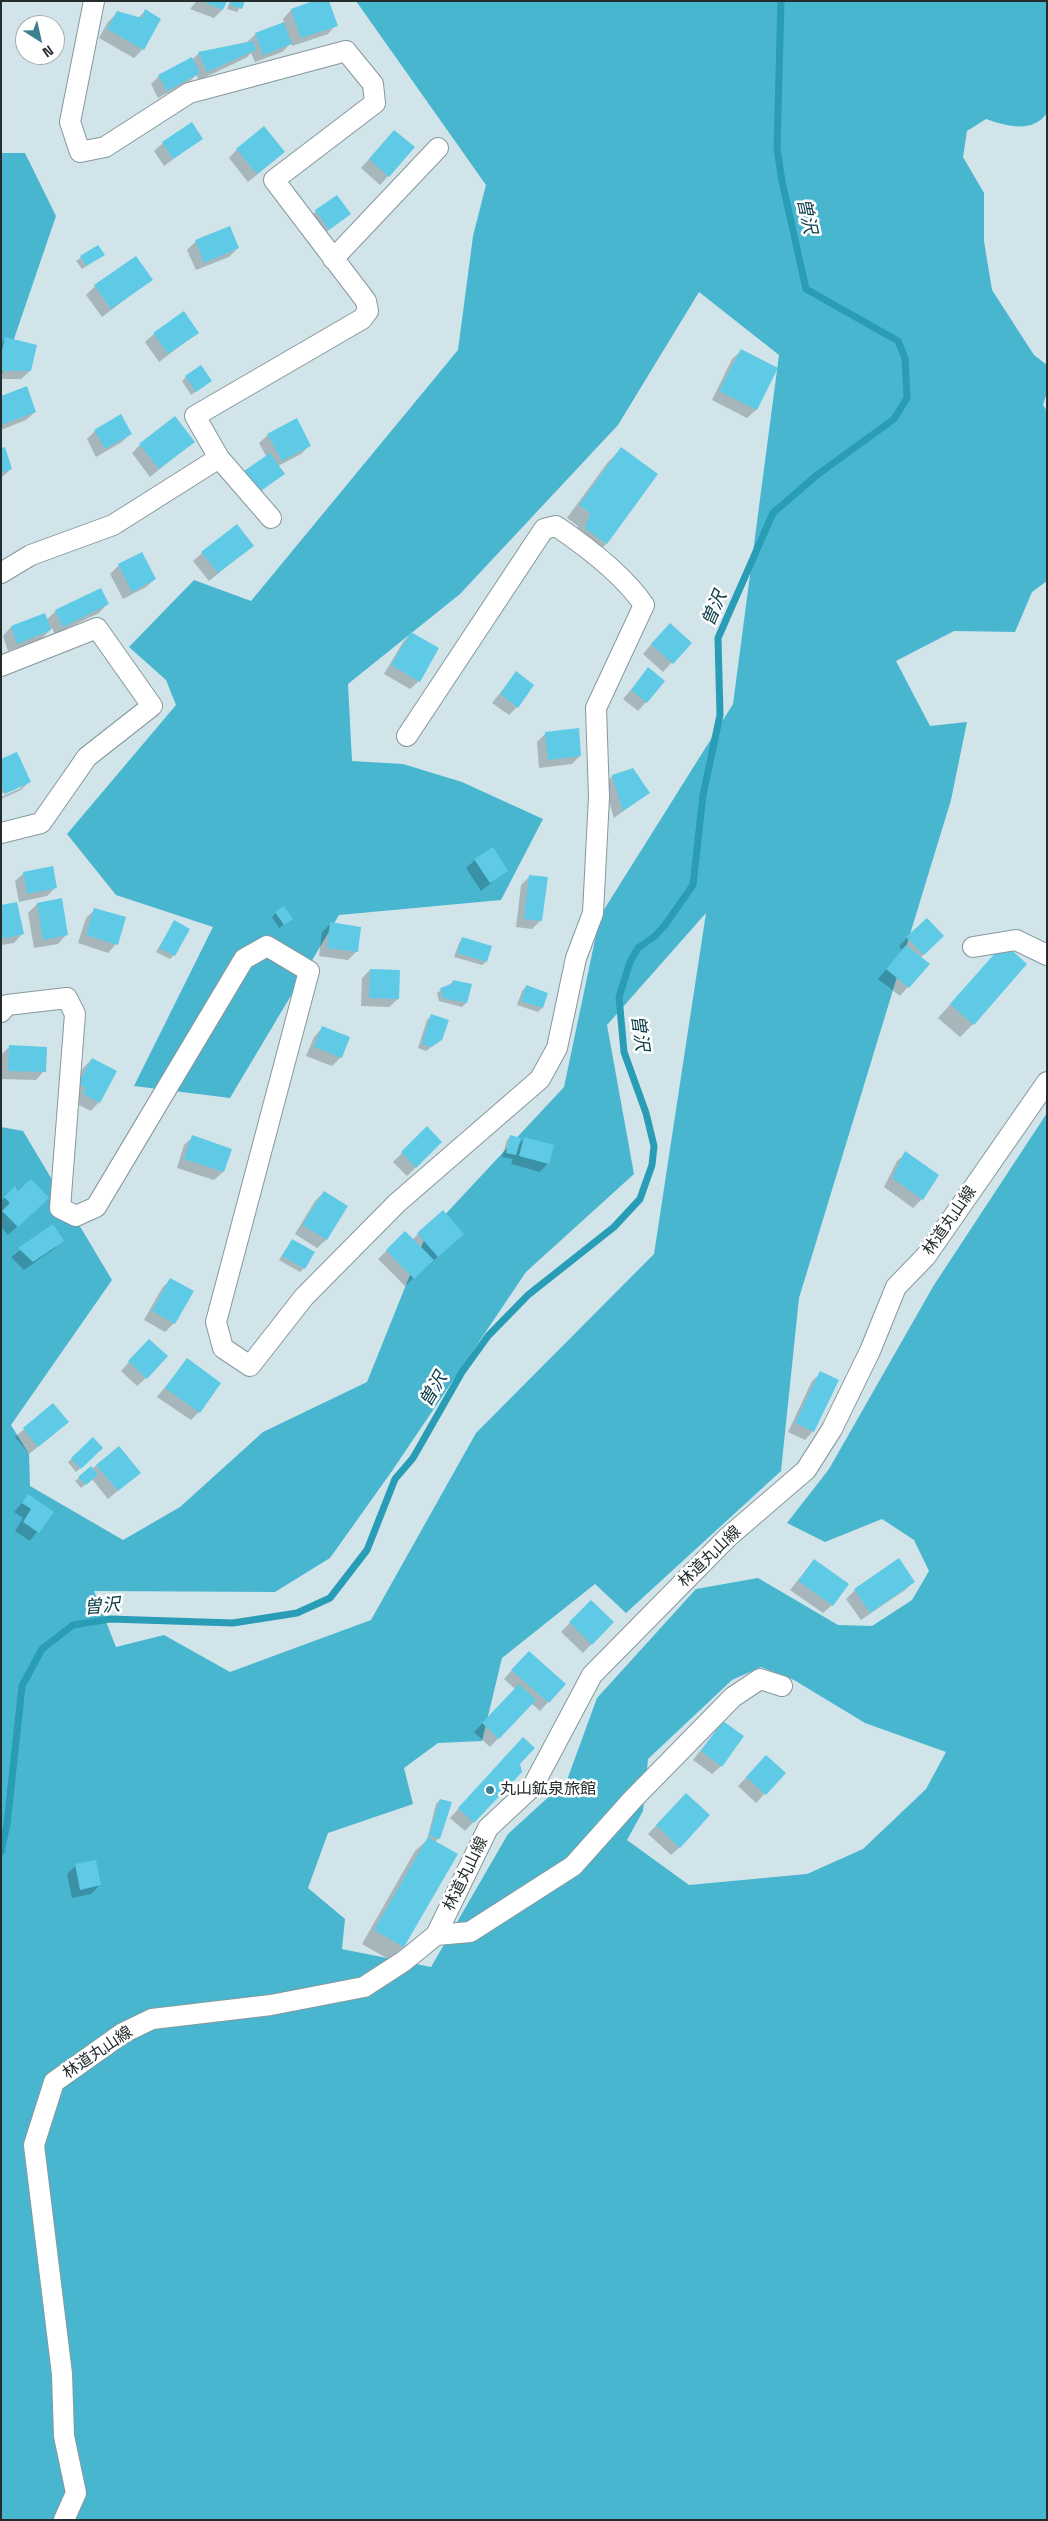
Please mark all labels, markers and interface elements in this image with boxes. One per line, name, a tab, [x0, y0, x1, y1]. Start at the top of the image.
north arrow	[15, 15, 65, 65]
text: N	[39, 41, 57, 62]
water label: 曽沢	[792, 196, 820, 236]
water label: 曽沢	[698, 588, 732, 630]
water label: 曽沢	[626, 1014, 652, 1052]
street label: 林道丸山線	[919, 1183, 981, 1259]
water label: 曽沢	[416, 1369, 452, 1411]
street label: 林道丸山線	[675, 1522, 745, 1592]
water label: 曽沢	[83, 1595, 121, 1619]
place label: 丸山鉱泉旅館	[500, 1780, 596, 1800]
marker: 丸山鉱泉旅館	[484, 1784, 496, 1796]
street label: 林道丸山線	[440, 1834, 492, 1914]
street label: 林道丸山線	[59, 2023, 137, 2083]

